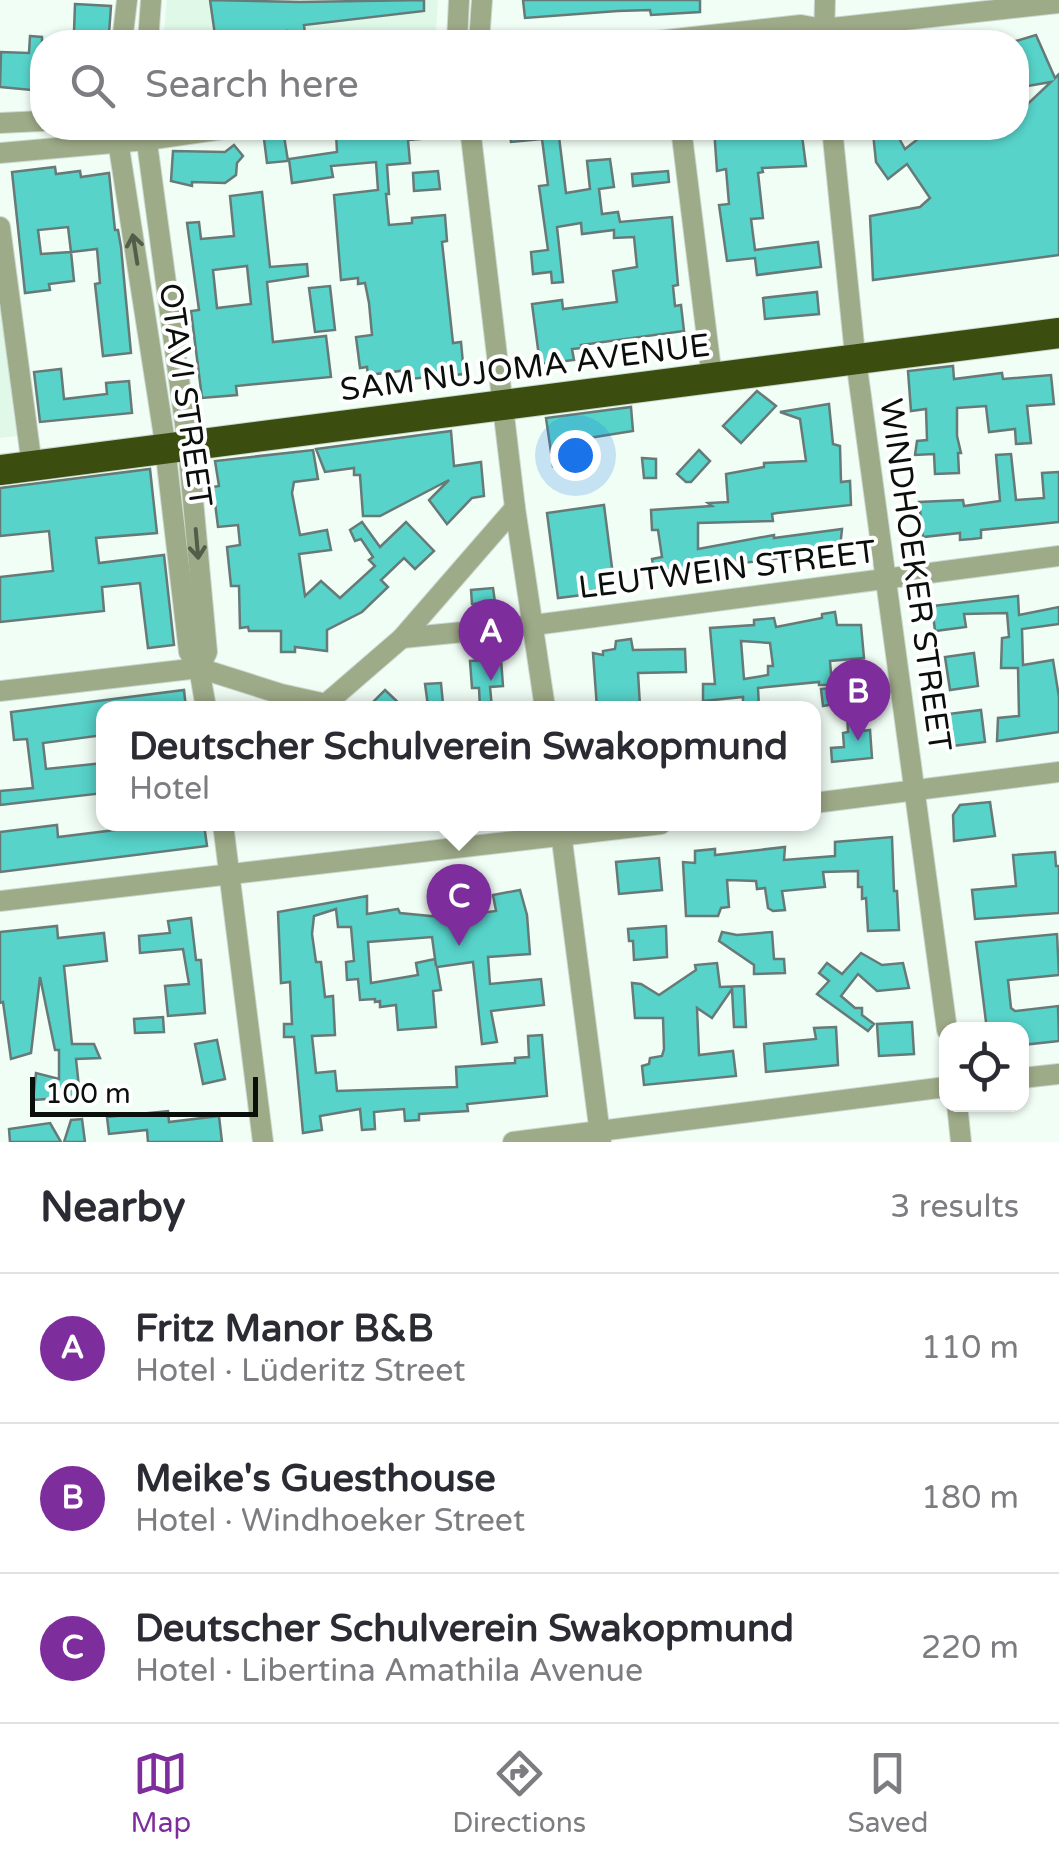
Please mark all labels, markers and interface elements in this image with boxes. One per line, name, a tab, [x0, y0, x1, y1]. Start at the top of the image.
search box	[30, 30, 1029, 140]
icon: search	[65, 58, 120, 113]
text: Search here	[145, 62, 359, 108]
one-way arrow	[126, 233, 144, 265]
street label: OTAVI STREET	[150, 281, 220, 510]
street label: SAM NUJOMA AVENUE	[338, 326, 712, 410]
street label: WINDHOEKER STREET	[871, 396, 959, 754]
your location	[550, 430, 601, 481]
one-way arrow	[187, 527, 206, 559]
street label: LEUTWEIN STREET	[576, 533, 879, 607]
pin: A	[458, 598, 524, 681]
pin: B	[826, 658, 890, 741]
popup	[96, 701, 821, 831]
text: Deutscher Schulverein Swakopmund	[129, 724, 788, 770]
text: Hotel	[129, 770, 210, 808]
pin: C	[426, 864, 492, 946]
map controls	[939, 1022, 1029, 1112]
button: locate	[939, 1022, 1029, 1112]
scale bar	[30, 1072, 258, 1116]
text: 100 m	[45, 1077, 131, 1111]
text: Nearby	[40, 1182, 185, 1233]
text: 3 results	[890, 1188, 1019, 1226]
text: Fritz Manor B&B	[135, 1306, 434, 1352]
text: A	[61, 1329, 84, 1367]
text: 110 m	[921, 1329, 1019, 1367]
text: Hotel · Lüderitz Street	[135, 1352, 465, 1390]
text: Meike's Guesthouse	[135, 1456, 496, 1502]
text: B	[61, 1479, 84, 1517]
text: 180 m	[921, 1479, 1019, 1517]
text: Hotel · Windhoeker Street	[135, 1502, 525, 1540]
text: Deutscher Schulverein Swakopmund	[135, 1606, 794, 1652]
text: C	[61, 1629, 84, 1667]
text: 220 m	[921, 1629, 1019, 1667]
text: Hotel · Libertina Amathila Avenue	[135, 1652, 643, 1690]
tab: Map	[131, 1746, 191, 1840]
tab: Directions	[452, 1746, 586, 1840]
tab: Saved	[847, 1746, 928, 1840]

